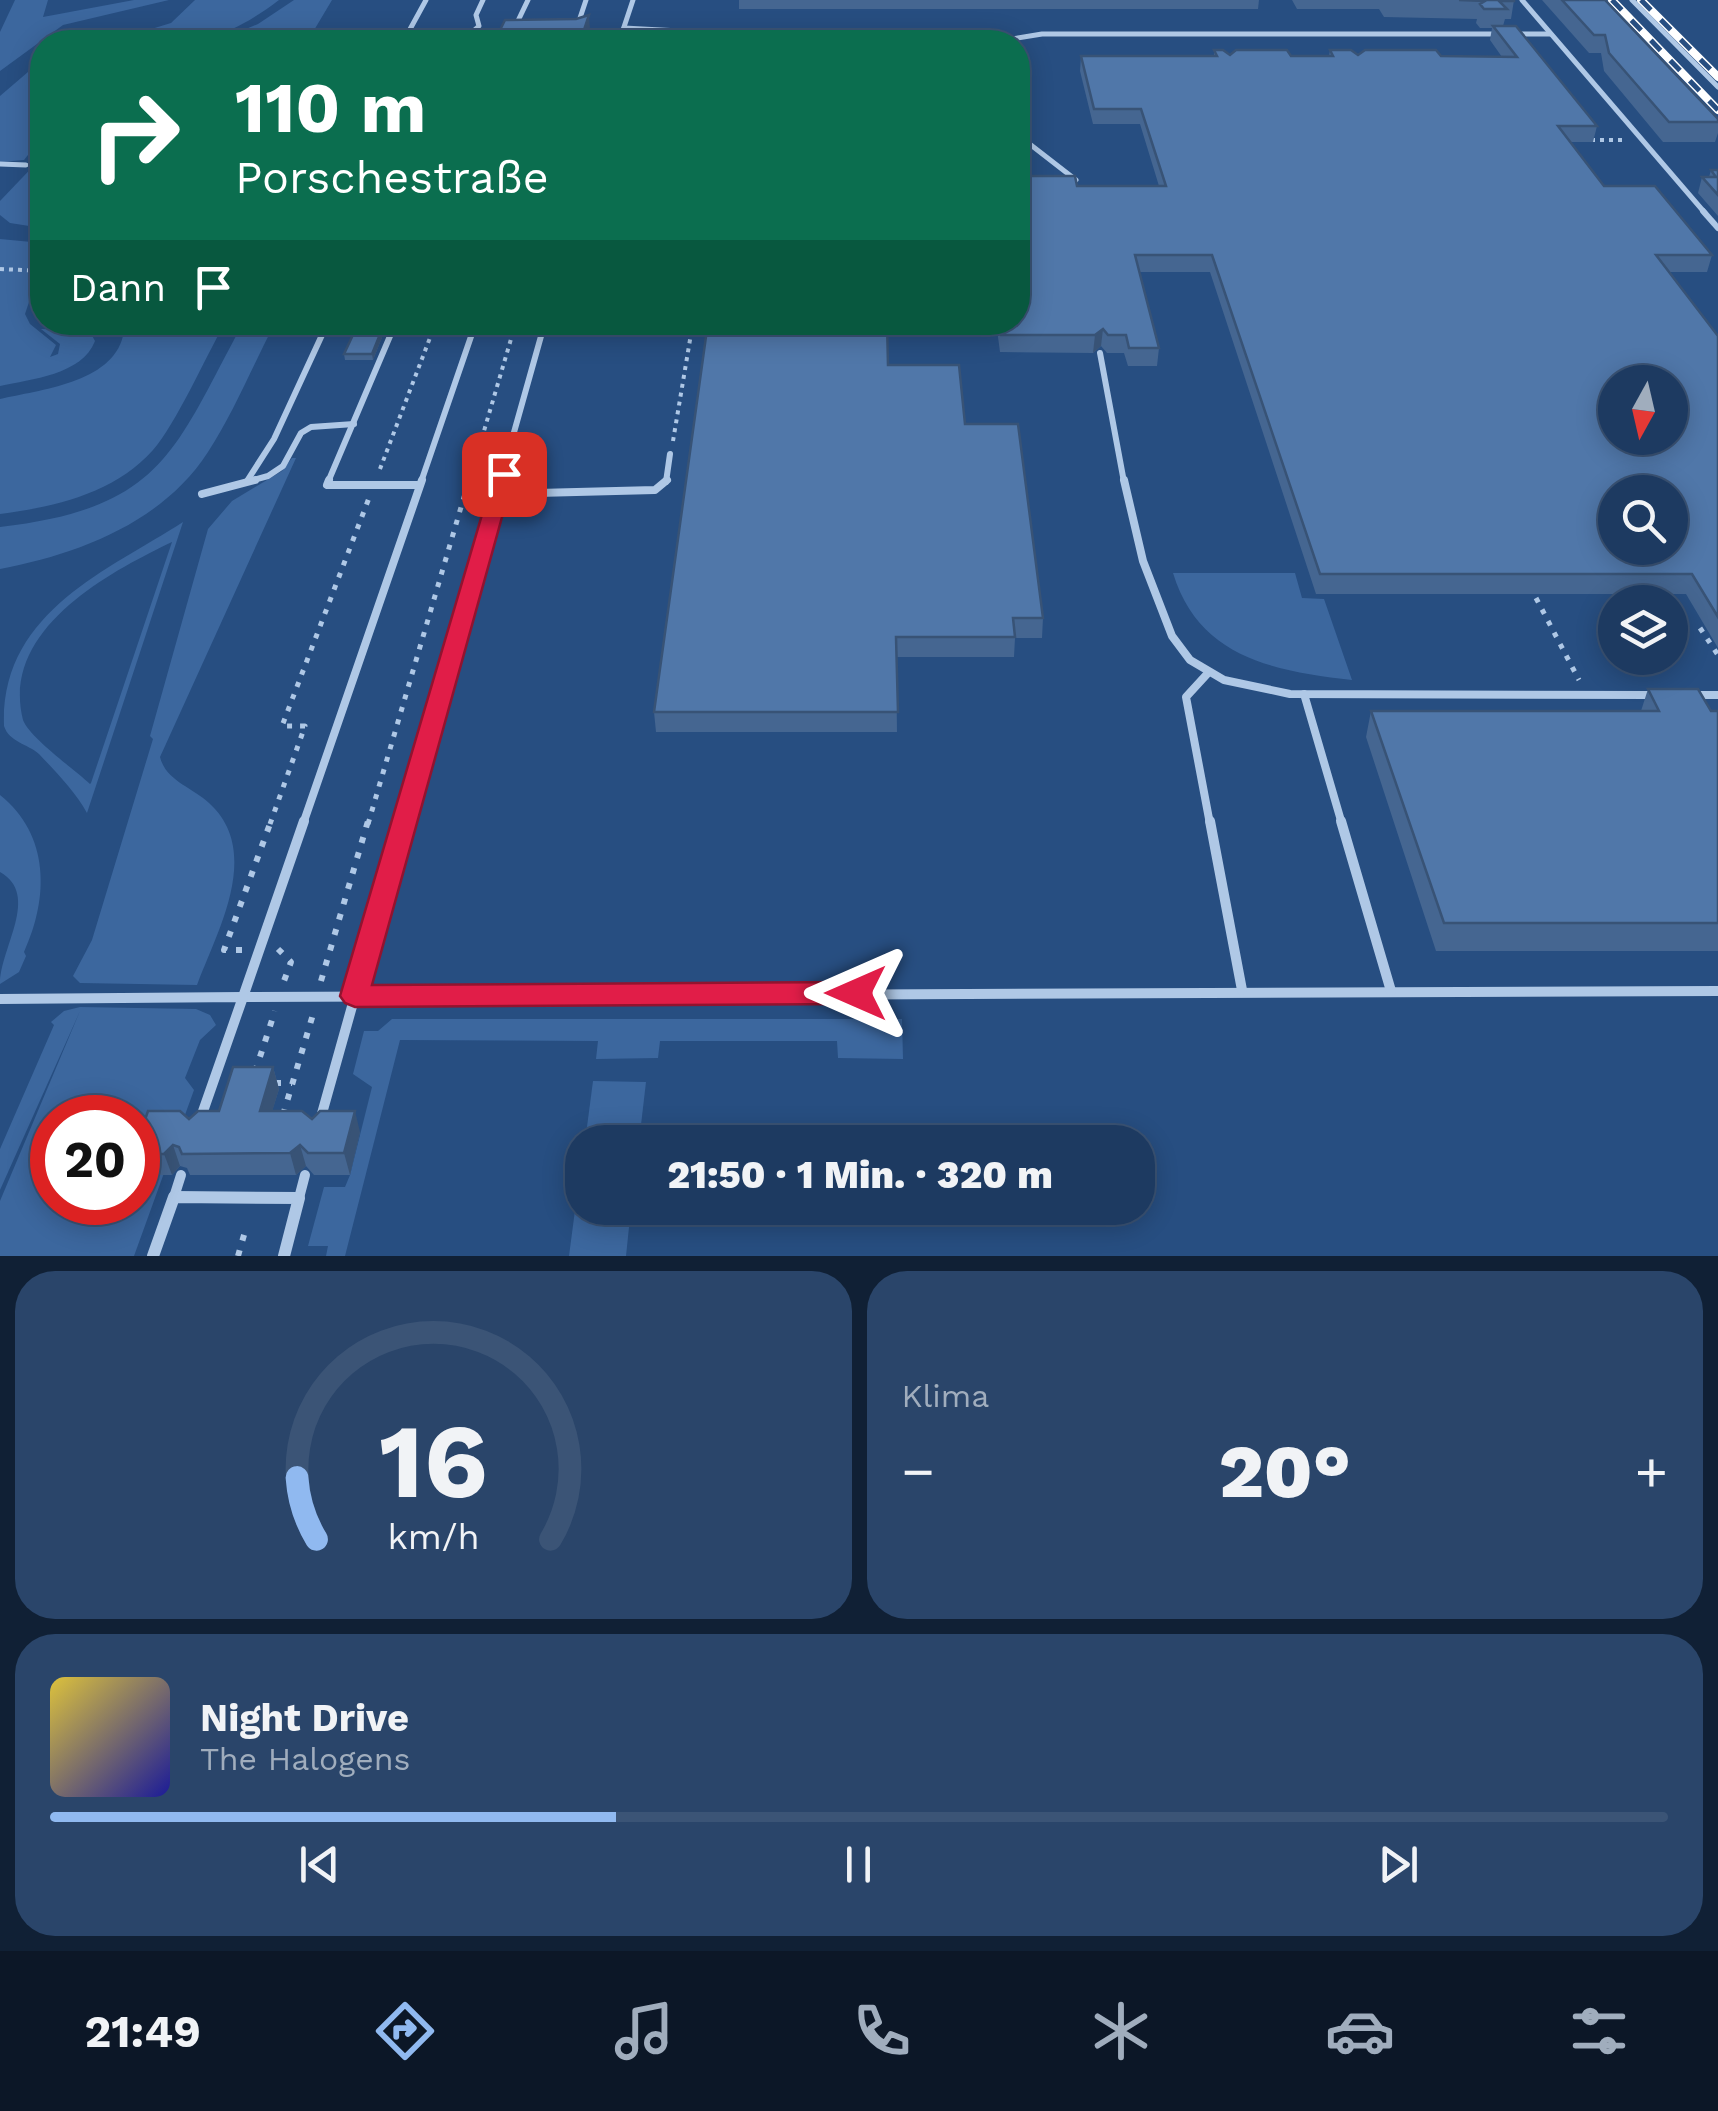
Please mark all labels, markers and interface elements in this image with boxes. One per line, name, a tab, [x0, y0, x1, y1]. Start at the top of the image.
text: 110 m	[235, 67, 426, 149]
icon: right	[70, 70, 200, 200]
text: Porschestraße	[235, 151, 549, 204]
icon: arrive	[186, 260, 241, 315]
text: Dann	[70, 266, 166, 310]
north arrow	[1598, 365, 1688, 455]
map controls	[1598, 365, 1688, 675]
pin	[462, 432, 547, 517]
icon: arrive	[477, 447, 532, 502]
button: search	[1598, 475, 1688, 565]
button: layers	[1598, 585, 1688, 675]
position arrow	[804, 941, 908, 1045]
speed limit sign: 20	[30, 1095, 160, 1225]
text: 21:50 · 1 Min. · 320 m	[667, 1153, 1053, 1197]
text: Klima	[902, 1377, 989, 1415]
text: 16	[379, 1400, 488, 1522]
text: 20°	[1219, 1427, 1351, 1515]
text: −	[902, 1439, 935, 1503]
text: +	[1635, 1439, 1668, 1503]
text: km/h	[387, 1516, 479, 1558]
text: Night Drive	[200, 1696, 409, 1740]
text: The Halogens	[200, 1740, 410, 1778]
icon: previous	[292, 1837, 347, 1892]
icon: pause	[831, 1837, 886, 1892]
icon: next	[1371, 1837, 1426, 1892]
icon: directions	[370, 1996, 440, 2066]
icon: music	[609, 1996, 679, 2066]
icon: phone	[847, 1996, 917, 2066]
icon: climate	[1086, 1996, 1156, 2066]
icon: car	[1325, 1996, 1395, 2066]
icon: filters	[1564, 1996, 1634, 2066]
text: 21:49	[84, 2005, 201, 2058]

